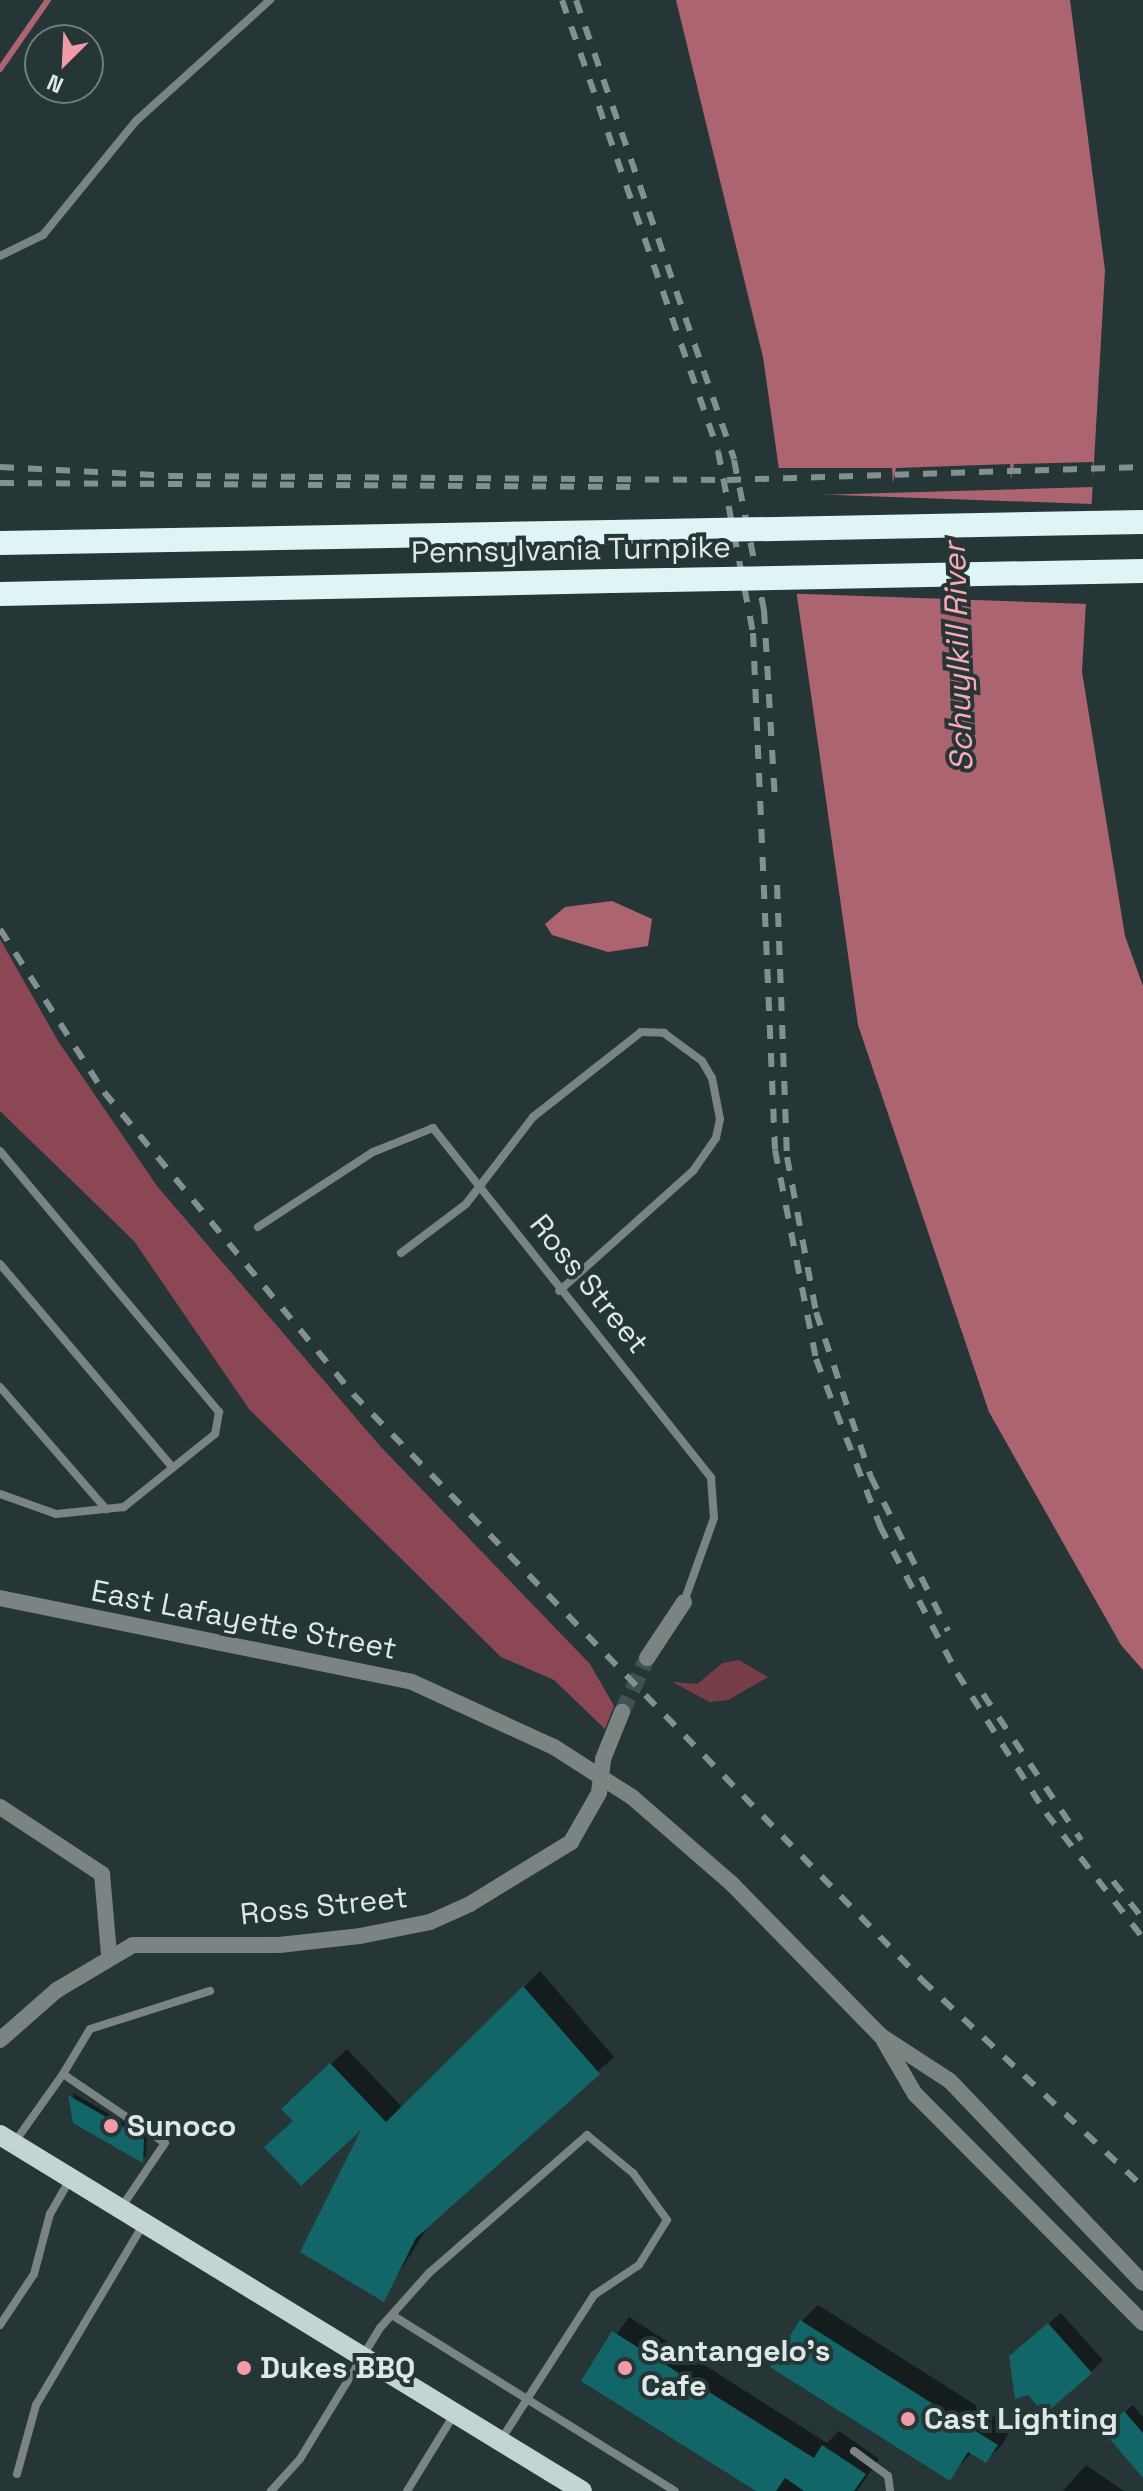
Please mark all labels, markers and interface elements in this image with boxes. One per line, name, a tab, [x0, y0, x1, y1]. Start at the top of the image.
north arrow	[24, 24, 104, 104]
text: N	[43, 68, 67, 100]
street label: Pennsylvania Turnpike	[410, 529, 732, 571]
water label: Schuylkill River	[935, 542, 981, 772]
street label: Ross Street	[522, 1207, 656, 1361]
street label: East Lafayette Street	[88, 1573, 400, 1667]
street label: Ross Street	[238, 1879, 410, 1933]
place label: Sunoco	[127, 2108, 236, 2144]
marker: Sunoco	[102, 2117, 120, 2135]
place label: Santangelo's Cafe	[641, 2333, 830, 2404]
place label: Dukes BBQ	[260, 2350, 415, 2386]
marker: Dukes BBQ	[235, 2359, 253, 2377]
marker: Santangelo's Cafe	[616, 2359, 634, 2377]
place label: Cast Lighting	[924, 2401, 1118, 2437]
marker: Cast Lighting	[899, 2410, 917, 2428]

